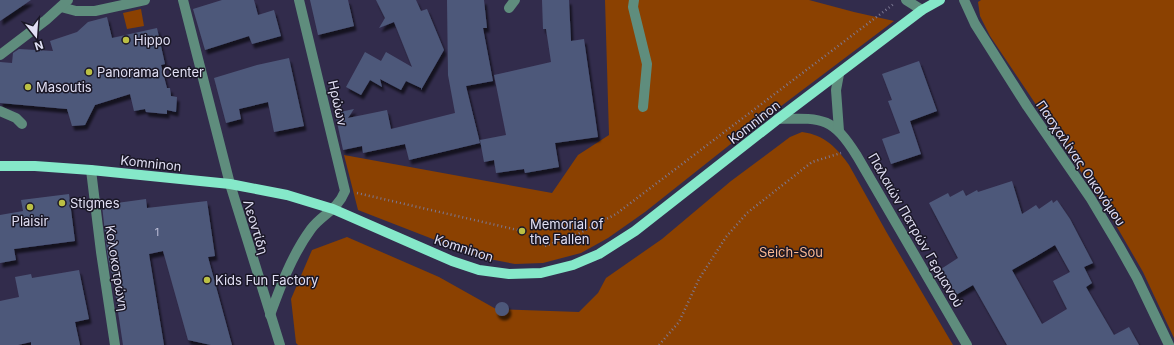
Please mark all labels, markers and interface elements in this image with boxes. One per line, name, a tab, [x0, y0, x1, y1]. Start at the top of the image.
north arrow	[16, 16, 56, 56]
place label: Hippo	[134, 32, 171, 48]
marker: Hippo	[121, 35, 131, 45]
text: N	[33, 38, 45, 53]
place label: Panorama Center	[97, 64, 204, 80]
marker: Panorama Center	[84, 67, 94, 77]
place label: Masoutis	[36, 79, 92, 95]
street label: Ηρώων	[325, 79, 351, 128]
marker: Masoutis	[23, 82, 33, 92]
street label: Komninon	[725, 97, 783, 147]
street label: Πασχαλίνας Οικονόμου	[1033, 97, 1129, 229]
street label: Παλαιών Πατρών Γερμανού	[865, 150, 967, 310]
street label: Komninon	[120, 152, 182, 174]
place label: Stigmes	[70, 195, 120, 211]
marker: Stigmes	[57, 198, 67, 208]
street label: Λεοντίδη	[240, 198, 272, 256]
marker: Plaisir	[25, 202, 35, 212]
place label: Plaisir	[12, 213, 49, 229]
place label: Memorial of the Fallen	[530, 216, 604, 247]
street label: Κολοκοτρώνη	[102, 224, 132, 312]
house number: 1	[155, 225, 159, 239]
marker: Memorial of the Fallen	[517, 226, 527, 236]
street label: Komninon	[432, 231, 496, 265]
park label: Seich-Sou	[759, 244, 823, 260]
place label: Kids Fun Factory	[215, 272, 318, 288]
marker: Kids Fun Factory	[202, 275, 212, 285]

